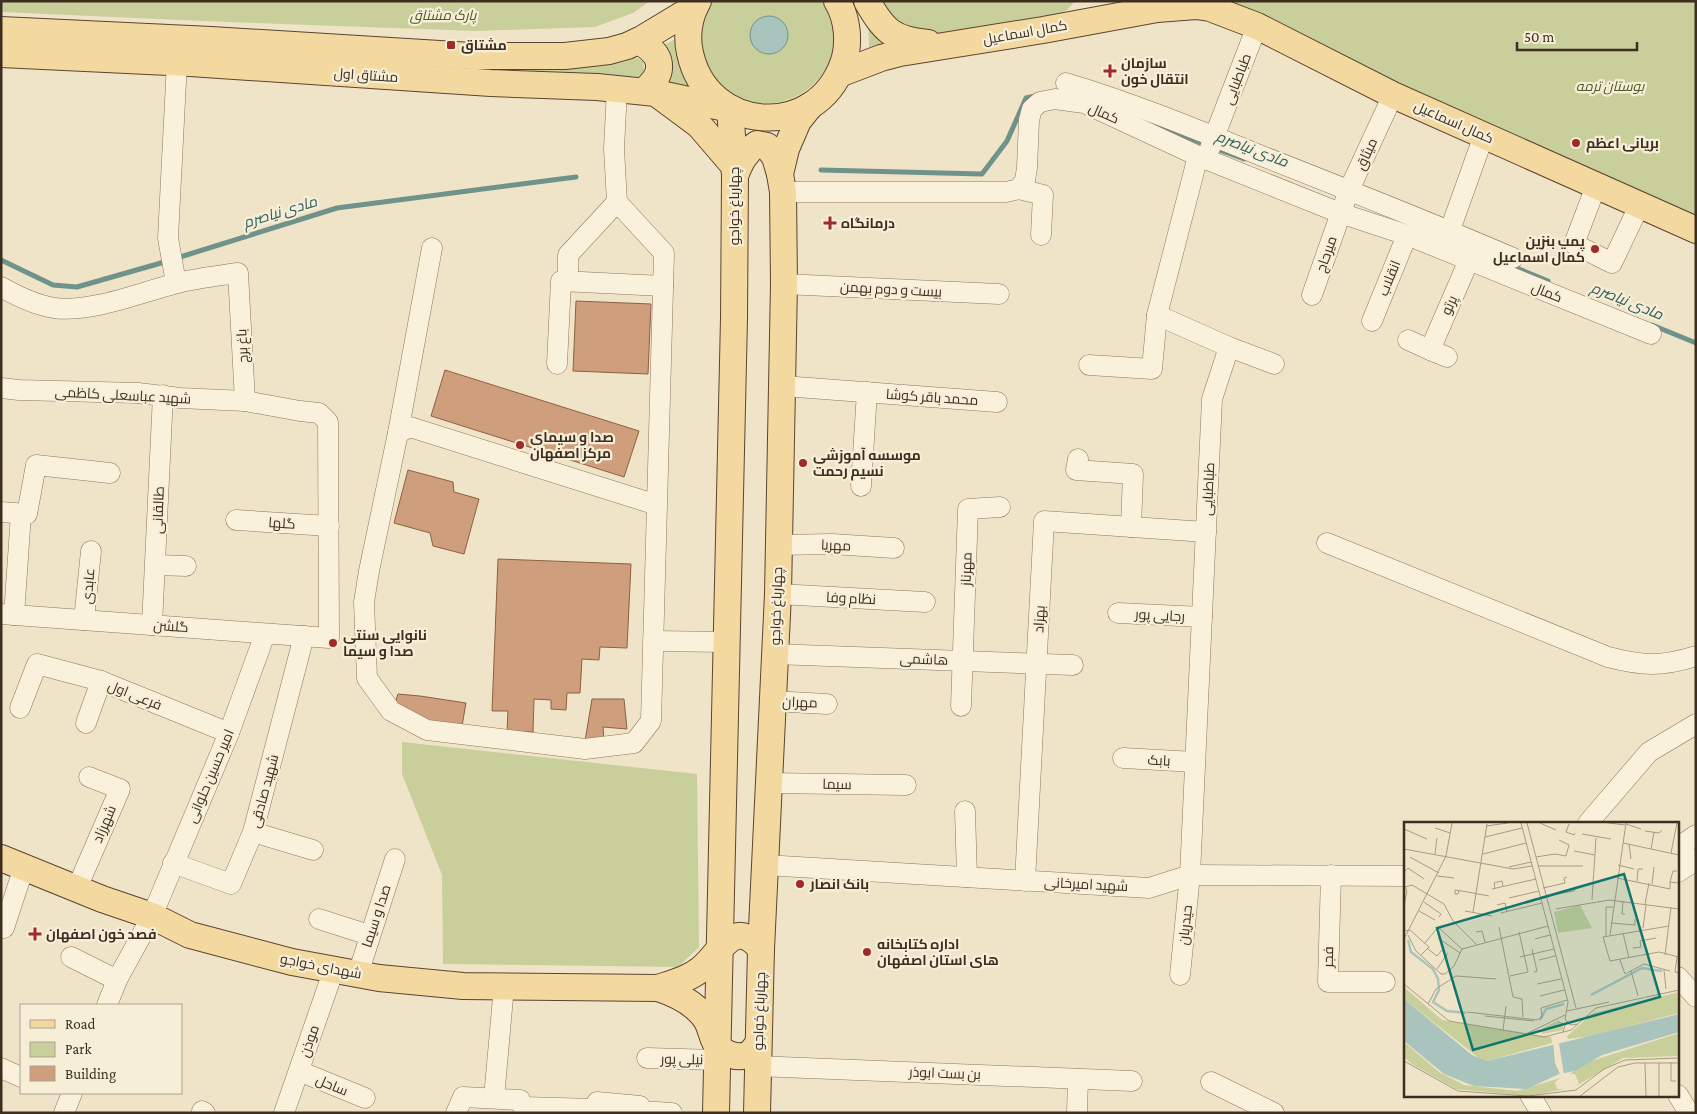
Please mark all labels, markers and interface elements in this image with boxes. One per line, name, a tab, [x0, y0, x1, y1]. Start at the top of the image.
park label: پارک مشتاق	[410, 7, 478, 25]
street label: کمال اسماعیل	[982, 17, 1069, 48]
scale bar	[1517, 20, 1637, 52]
text: 50 m	[1524, 29, 1554, 45]
place label: مشتاق	[461, 37, 507, 54]
marker: مشتاق	[445, 39, 457, 51]
street label: طباطبایی	[1220, 51, 1254, 107]
place label: سازمان انتقال خون	[1121, 55, 1189, 88]
marker: سازمان انتقال خون	[1103, 64, 1117, 78]
street label: مشتاق اول	[333, 65, 399, 86]
park label: بوستان ترمه	[1576, 78, 1646, 95]
street label: کمال اسماعیل	[1411, 97, 1496, 148]
street label: کمال	[1086, 99, 1122, 128]
water label: مادی نیاصرم	[1212, 128, 1291, 172]
street label: میثاق	[1352, 135, 1381, 173]
place label: بریانی اعظم	[1586, 135, 1659, 153]
marker: بریانی اعظم	[1570, 137, 1582, 149]
street label: چهارباغ خواجو	[726, 167, 744, 245]
water label: مادی نیاصرم	[240, 193, 320, 233]
place label: درمانگاه	[841, 215, 895, 231]
marker: درمانگاه	[823, 216, 837, 230]
place label: پمپ بنزین کمال اسماعیل	[1493, 233, 1585, 266]
street label: میرحاج	[1312, 234, 1341, 275]
marker: پمپ بنزین کمال اسماعیل	[1589, 243, 1601, 255]
street label: انقلاب	[1375, 258, 1403, 298]
street label: بیست و دوم بهمن	[839, 278, 942, 302]
street label: کمال	[1529, 279, 1565, 306]
water label: مادی نیاصرم	[1587, 279, 1666, 325]
street label: پرتو	[1438, 292, 1462, 318]
street label: باغ برج	[233, 328, 252, 364]
street label: شهید عباسعلی کاظمی	[54, 383, 192, 407]
street label: محمد باقر کوشا	[885, 386, 979, 408]
place label: صدا و سیمای مرکز اصفهان	[530, 429, 614, 462]
marker: صدا و سیمای مرکز اصفهان	[514, 439, 526, 451]
place label: موسسه آموزشی نسیم رحمت	[813, 447, 921, 481]
marker: موسسه آموزشی نسیم رحمت	[797, 457, 809, 469]
street label: طباطبایی	[1199, 462, 1217, 516]
street label: طالقانی	[149, 486, 167, 534]
street label: گلها	[268, 514, 296, 532]
street label: مهریا	[821, 536, 851, 554]
street label: مهرناز	[957, 552, 975, 587]
street label: چهارباغ خواجو	[767, 566, 787, 646]
street label: عابدی	[78, 567, 98, 605]
street label: نظام وفا	[826, 589, 876, 609]
street label: بهزاد	[1030, 605, 1048, 633]
street label: رجایی پور	[1134, 606, 1185, 626]
street label: گلشن	[153, 617, 189, 635]
place label: نانوایی سنتی صدا و سیما	[343, 627, 427, 660]
marker: نانوایی سنتی صدا و سیما	[327, 637, 339, 649]
street label: هاشمی	[899, 650, 949, 668]
street label: فرعی اول	[105, 677, 164, 714]
street label: مهران	[782, 693, 818, 711]
street label: امیر حسین حلوانی	[183, 727, 237, 825]
street label: بابک	[1147, 751, 1171, 769]
street label: شهید صادقی	[247, 752, 281, 830]
street label: سیما	[822, 776, 852, 792]
street label: شهرزاد	[89, 803, 119, 845]
inset map	[1404, 822, 1680, 1096]
street label: شهید امیرخانی	[1044, 874, 1128, 894]
place label: بانک انصار	[809, 876, 869, 892]
marker: بانک انصار	[794, 878, 806, 890]
street label: صدا و سیما	[358, 883, 394, 949]
street label: حیدریان	[1175, 904, 1195, 946]
place label: فصد خون اصفهان	[46, 926, 156, 943]
marker: فصد خون اصفهان	[28, 927, 42, 941]
place label: اداره کتابخانه های استان اصفهان	[877, 936, 999, 969]
marker: اداره کتابخانه های استان اصفهان	[861, 946, 873, 958]
street label: فجر	[1320, 946, 1336, 969]
street label: شهدای خواجو	[279, 950, 363, 982]
street label: چهارباغ خواجو	[750, 971, 770, 1051]
legend	[20, 1004, 182, 1094]
text: Road	[65, 1016, 96, 1032]
street label: موذن	[296, 1023, 322, 1059]
text: Park	[65, 1041, 92, 1057]
street label: نیلی پور	[659, 1051, 703, 1069]
street label: بن بست ابوذر	[908, 1064, 981, 1082]
text: Building	[65, 1066, 116, 1083]
street label: ساحل	[314, 1071, 350, 1099]

